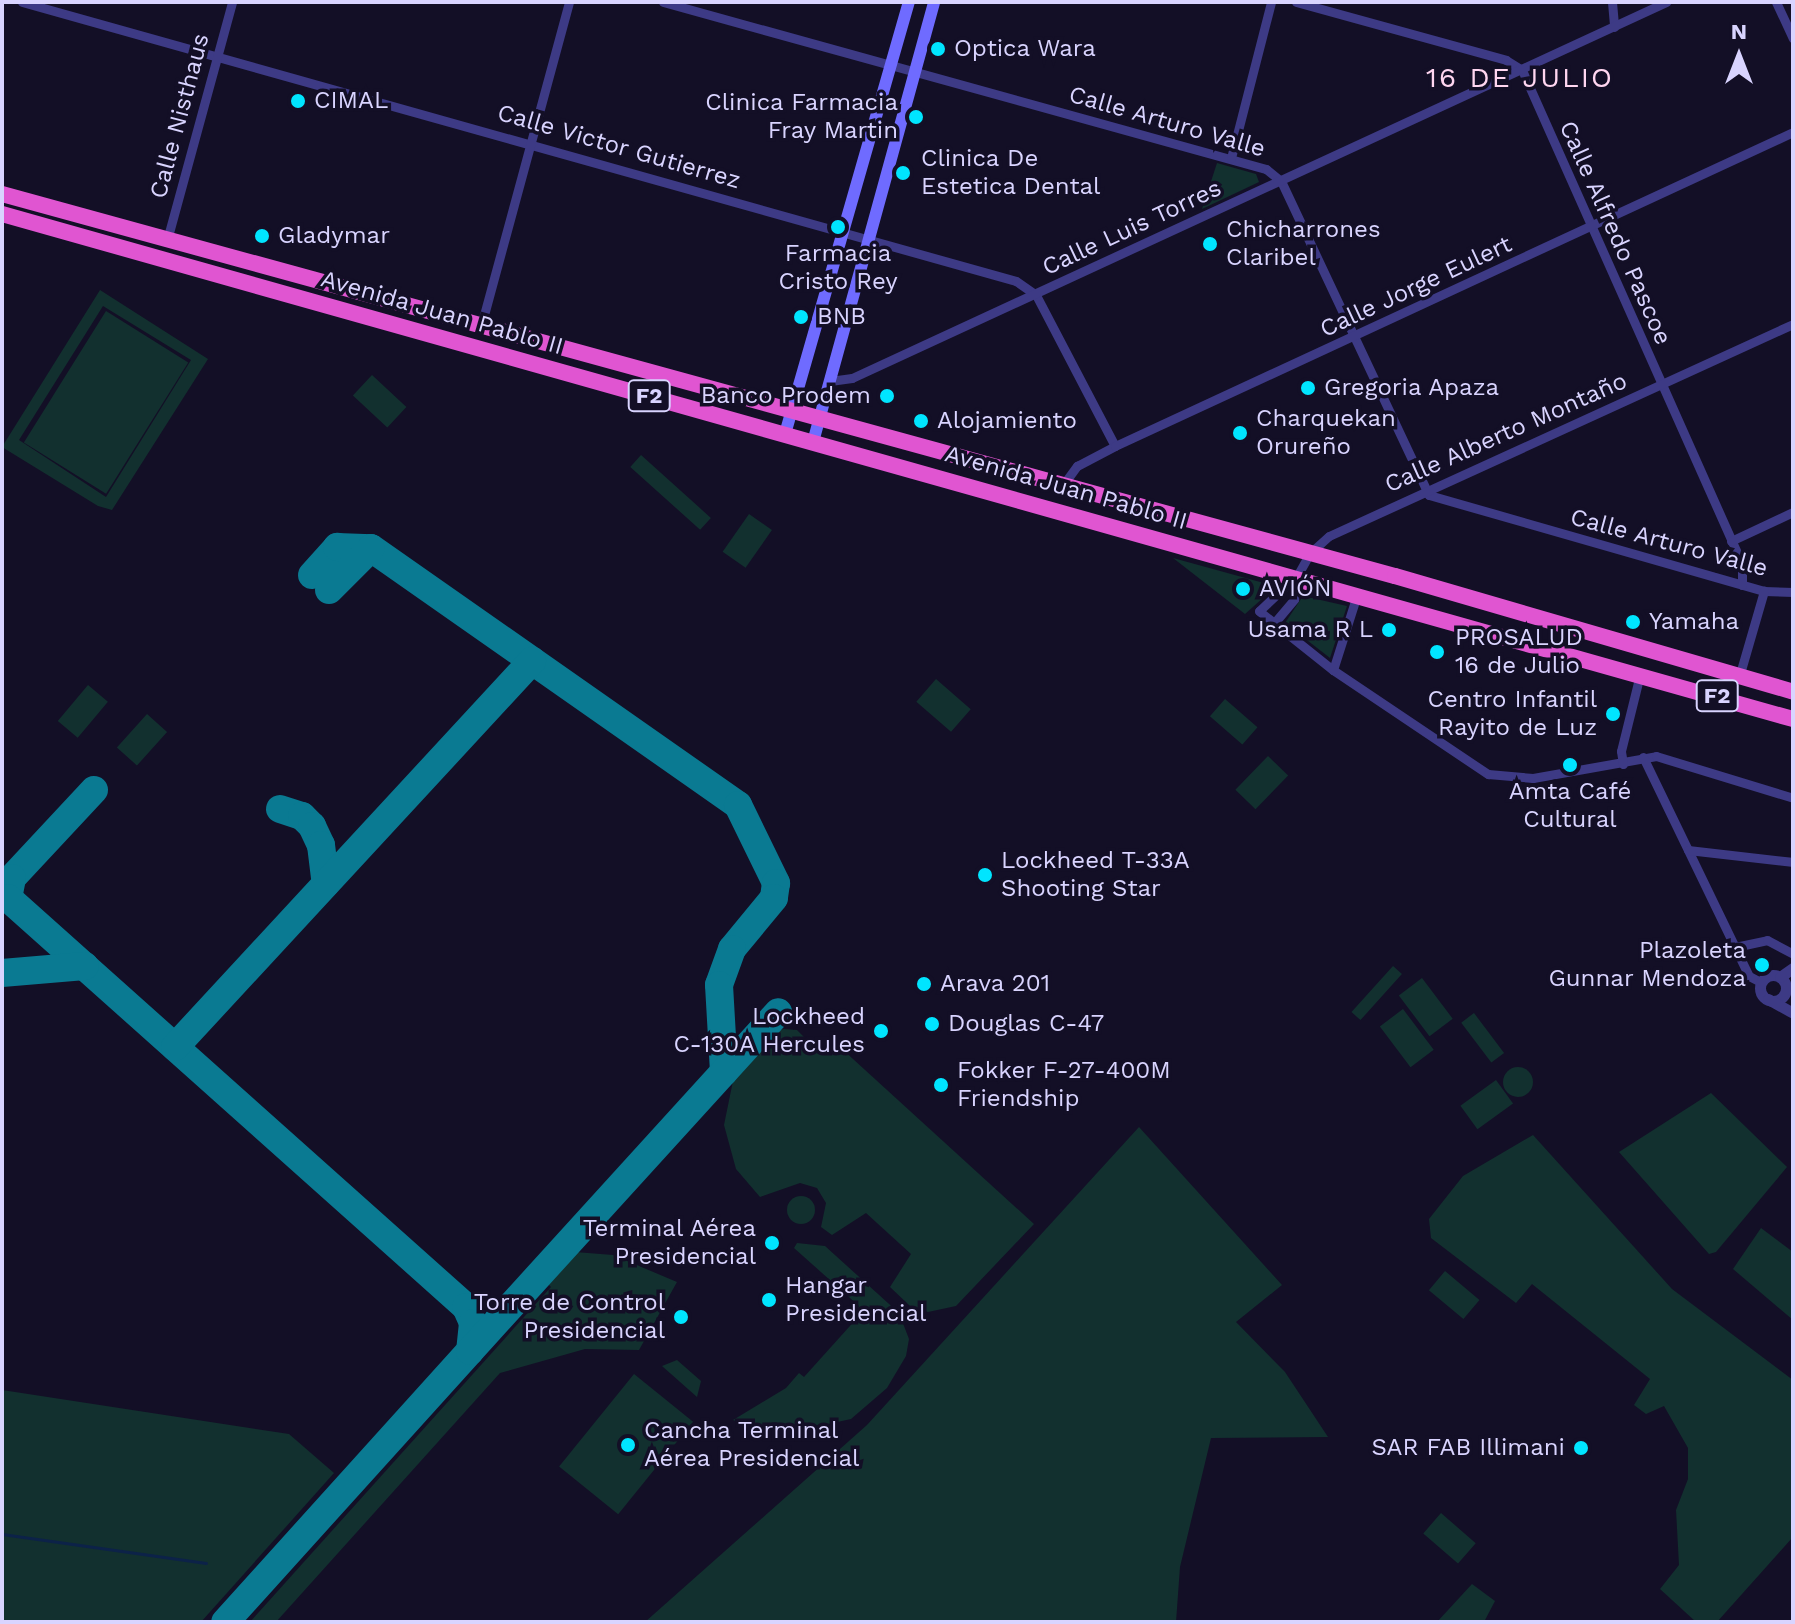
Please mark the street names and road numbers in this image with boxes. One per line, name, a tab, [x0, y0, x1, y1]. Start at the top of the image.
street label: Calle Nisthaus	[144, 30, 216, 202]
street label: Calle Arturo Valle	[1065, 80, 1269, 164]
street label: Calle Victor Gutierrez	[493, 98, 745, 196]
street label: Calle Alfredo Pascoe	[1552, 116, 1678, 350]
street label: Calle Luis Torres	[1038, 174, 1226, 282]
street label: Calle Jorge Eulert	[1315, 230, 1517, 344]
street label: Avenida Juan Pablo II	[317, 264, 567, 362]
street label: Calle Alberto Montaño	[1380, 366, 1632, 500]
road number: F2	[627, 378, 671, 414]
street label: Avenida Juan Pablo II	[941, 439, 1191, 537]
street label: Calle Arturo Valle	[1566, 503, 1772, 583]
road number: F2	[1695, 678, 1739, 714]

